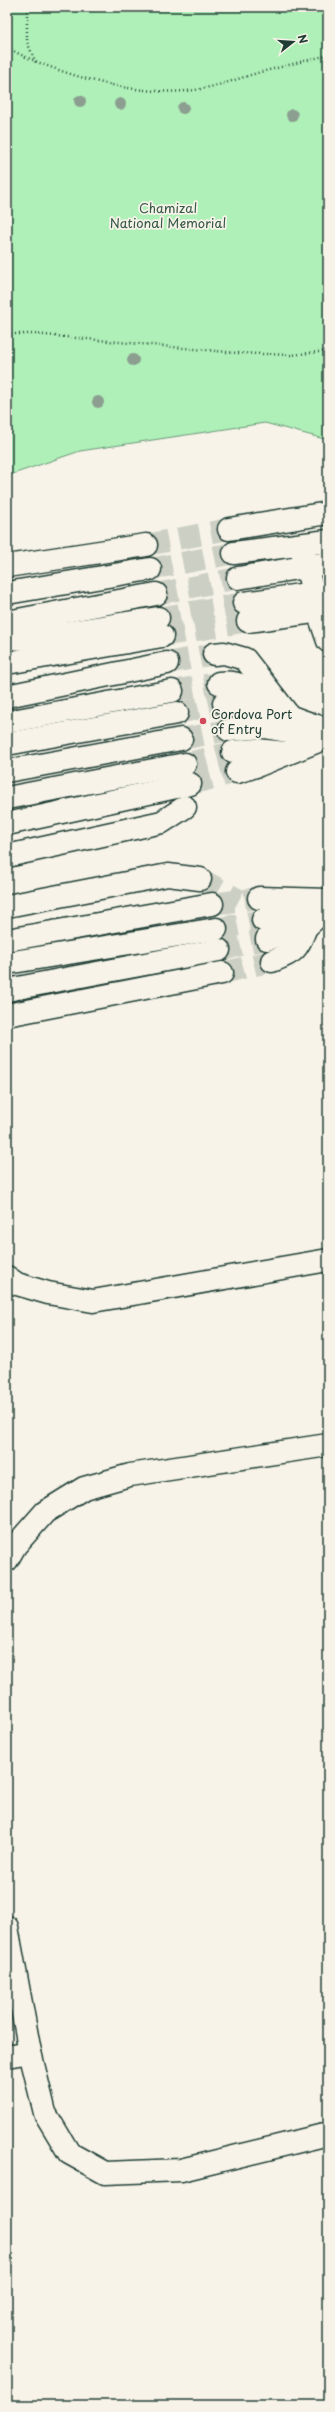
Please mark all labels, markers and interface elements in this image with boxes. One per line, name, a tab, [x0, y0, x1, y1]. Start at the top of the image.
north arrow	[273, 22, 313, 62]
text: N	[294, 32, 313, 46]
park label: Chamizal National Memorial	[110, 198, 226, 232]
place label: Cordova Port of Entry	[211, 704, 292, 738]
marker: Cordova Port of Entry	[198, 716, 208, 726]

